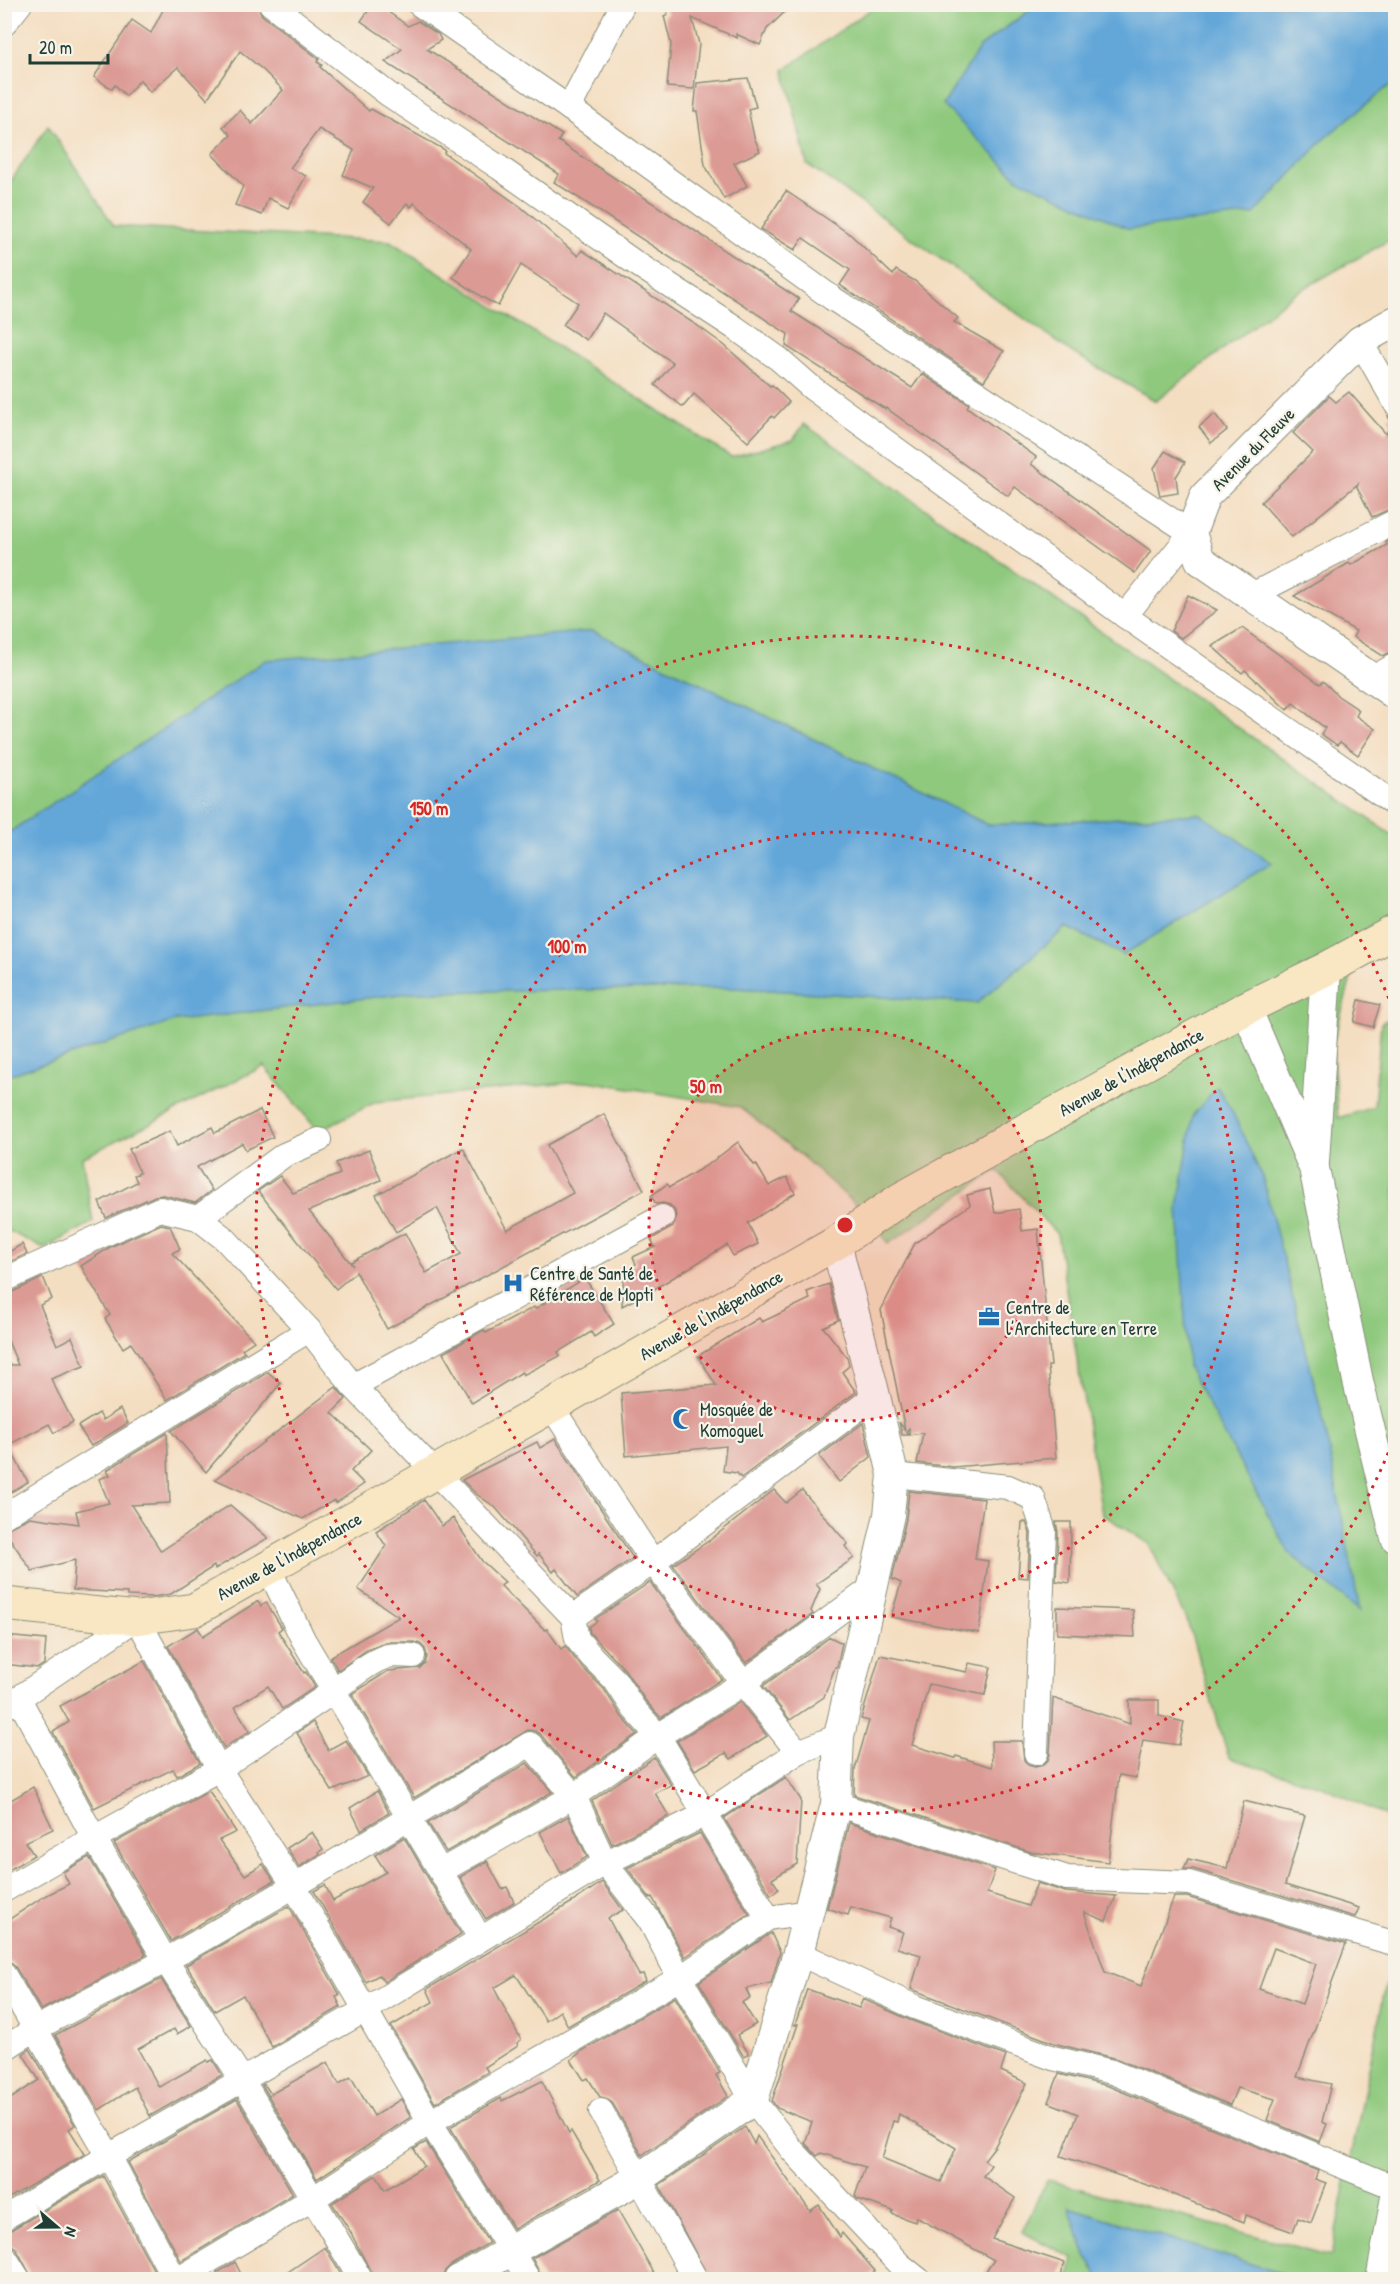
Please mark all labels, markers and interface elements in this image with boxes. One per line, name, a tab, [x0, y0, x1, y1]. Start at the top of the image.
scale bar	[30, 27, 108, 65]
text: 20 m	[39, 35, 72, 60]
street label: Avenue du Fleuve	[1206, 402, 1300, 496]
text: 150 m	[410, 796, 448, 821]
text: 100 m	[547, 934, 587, 959]
street label: Avenue de l'Indépendance	[1054, 1022, 1208, 1122]
text: 50 m	[690, 1074, 722, 1099]
centre of rings	[835, 1215, 855, 1235]
place label: Centre de Santé de Référence de Mopti	[530, 1261, 654, 1307]
street label: Avenue de l'Indépendance	[635, 1264, 787, 1366]
hospital icon: Centre de Santé de Référence de Mopti	[501, 1271, 525, 1295]
place label: Centre de l’Architecture en Terre	[1006, 1295, 1157, 1341]
office icon: Centre de l’Architecture en Terre	[977, 1305, 1001, 1329]
place label: Mosquée de Komoguel	[700, 1397, 773, 1443]
mosque icon: Mosquée de Komoguel	[671, 1407, 695, 1431]
street label: Avenue de l'Indépendance	[212, 1506, 366, 1606]
north arrow	[27, 2197, 87, 2257]
text: N	[59, 2224, 83, 2240]

